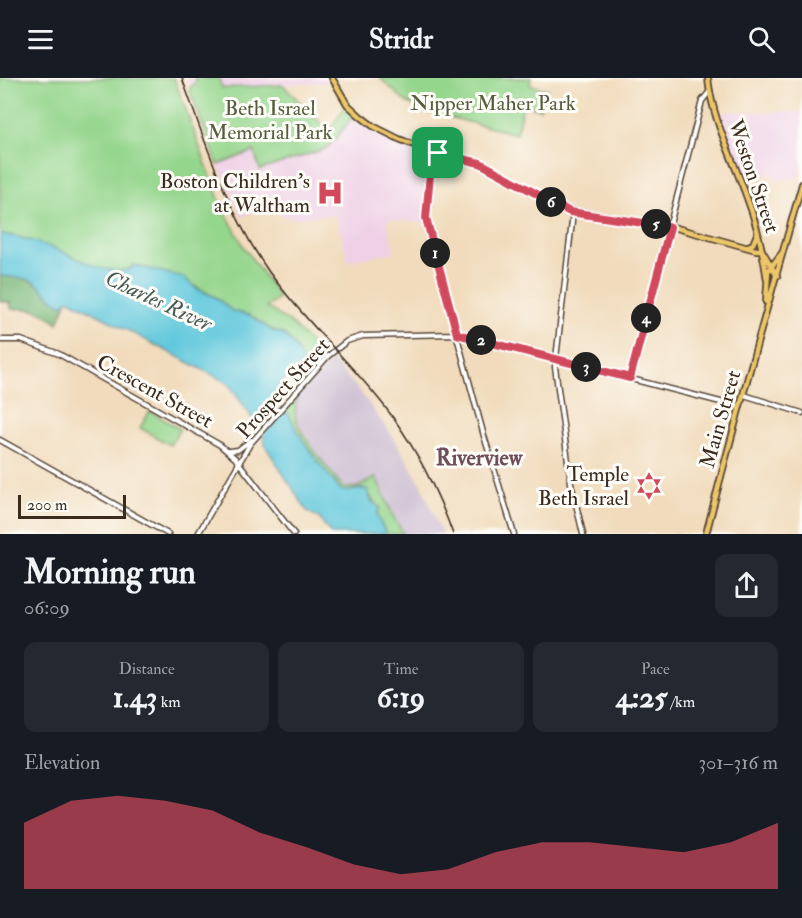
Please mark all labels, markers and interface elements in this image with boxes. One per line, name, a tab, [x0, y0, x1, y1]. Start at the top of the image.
icon: menu	[24, 23, 57, 56]
text: Stridr	[369, 23, 433, 56]
icon: search	[745, 23, 778, 56]
park label: Nipper Maher Park	[410, 90, 576, 117]
park label: Beth Israel Memorial Park	[207, 95, 333, 146]
street label: Weston Street	[721, 115, 786, 237]
pin	[412, 127, 463, 178]
icon: arrive	[421, 136, 454, 169]
place label: Boston Children's at Waltham	[160, 168, 310, 219]
hospital icon: Boston Children's at Waltham	[315, 178, 345, 208]
pin: 6	[536, 187, 566, 217]
text: 6	[547, 192, 555, 212]
pin: 5	[641, 209, 671, 239]
text: 5	[652, 214, 660, 234]
pin: 1	[420, 238, 450, 268]
text: 1	[432, 243, 438, 263]
water label: Charles River	[101, 264, 218, 338]
pin: 4	[631, 303, 661, 333]
text: 4	[642, 308, 650, 328]
pin: 2	[466, 325, 496, 355]
text: 2	[477, 330, 485, 350]
street label: Prospect Street	[231, 332, 336, 445]
street label: Crescent Street	[92, 348, 218, 435]
pin: 3	[571, 352, 601, 382]
text: 3	[583, 357, 589, 377]
street label: Main Street	[694, 367, 747, 471]
district label: Riverview	[436, 444, 524, 472]
place label: Temple Beth Israel	[538, 461, 630, 512]
synagogue icon: Temple Beth Israel	[634, 471, 664, 501]
scale bar	[18, 492, 126, 520]
text: 200 m	[27, 495, 67, 515]
text: Morning run	[24, 552, 196, 593]
button: share	[715, 554, 778, 617]
text: 06:09	[24, 595, 70, 620]
text: Distance	[119, 659, 175, 679]
text: Time	[384, 659, 418, 679]
text: Pace	[641, 659, 670, 679]
text: 1.43	[113, 679, 157, 716]
text: 6:19	[377, 679, 425, 716]
text: 4:25	[616, 679, 668, 716]
text: km	[157, 692, 181, 712]
text: /km	[668, 692, 695, 712]
text: Elevation	[24, 750, 100, 775]
text: 301–316 m	[698, 750, 778, 775]

